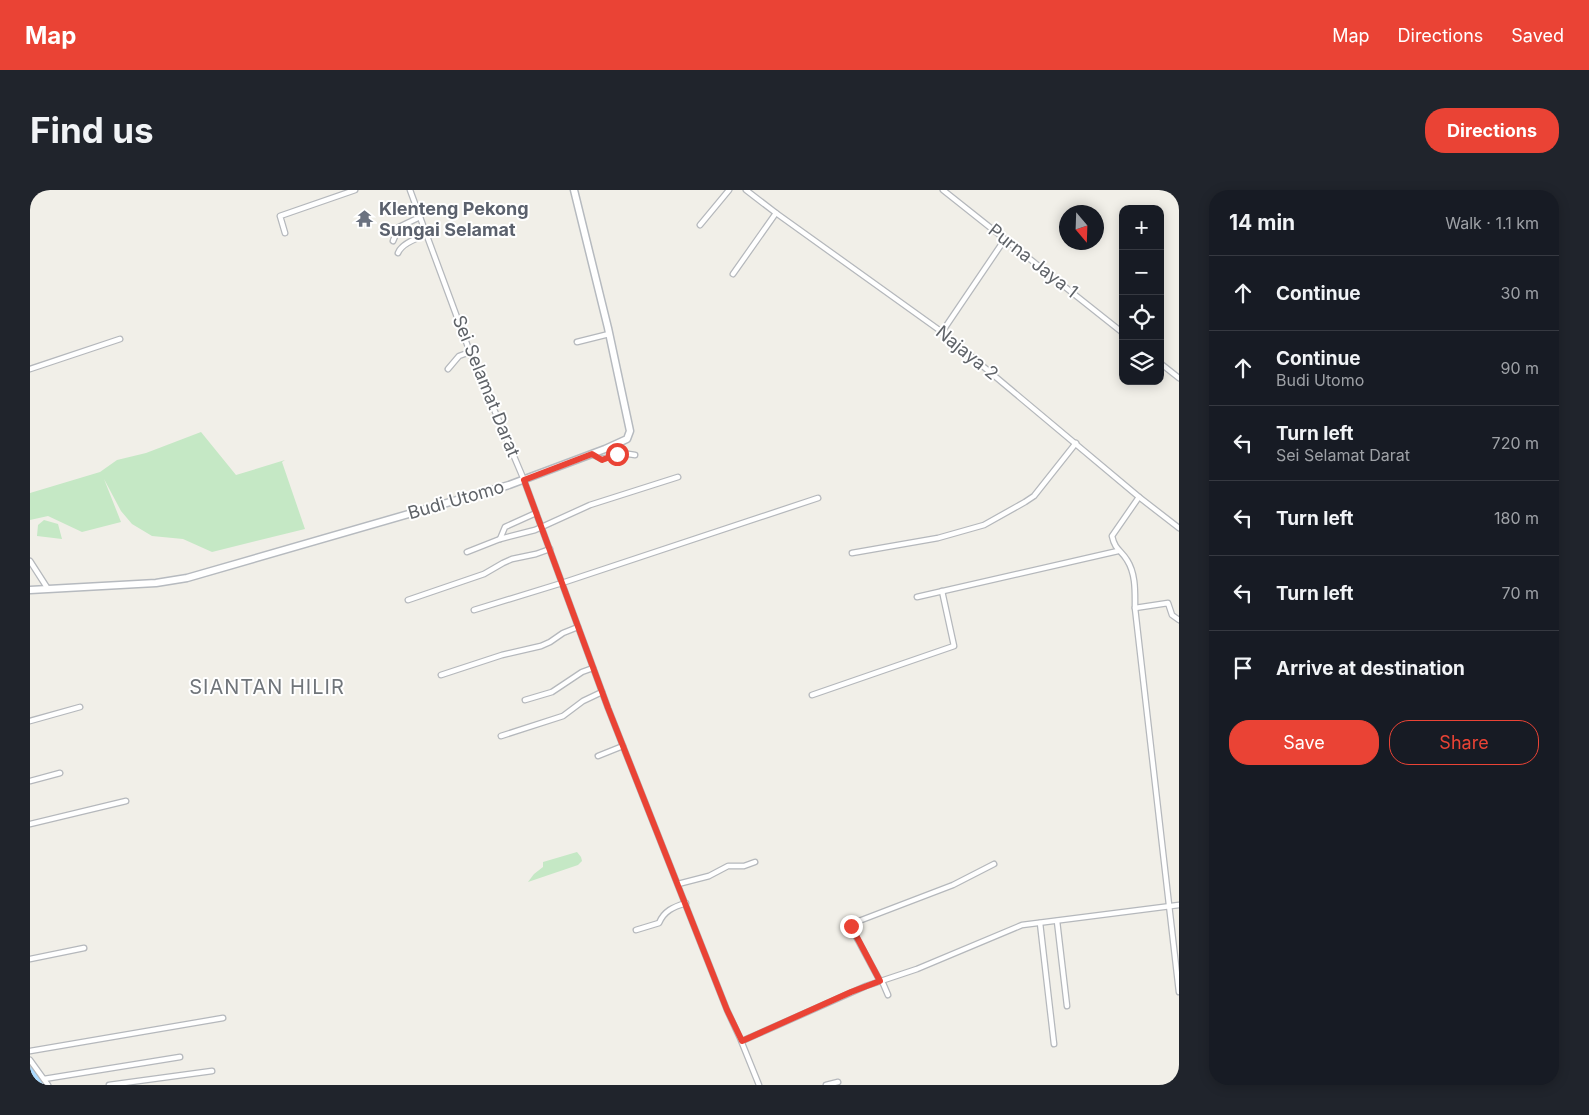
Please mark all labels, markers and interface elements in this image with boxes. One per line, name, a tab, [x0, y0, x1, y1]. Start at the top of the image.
text: Map	[25, 21, 76, 50]
text: Map	[1332, 25, 1370, 46]
text: Directions	[1398, 25, 1483, 46]
text: Saved	[1511, 25, 1564, 46]
button: Directions	[1425, 108, 1559, 153]
text: Find us	[30, 109, 154, 151]
place label: Klenteng Pekong Sungai Selamat	[379, 198, 529, 240]
north arrow	[1059, 205, 1104, 250]
map controls	[1119, 205, 1164, 385]
button: +	[1119, 205, 1164, 250]
temple icon: Klenteng Pekong Sungai Selamat	[355, 209, 375, 229]
text: 14 min	[1229, 210, 1295, 235]
text: Walk · 1.1 km	[1445, 213, 1539, 233]
street label: Purna Jaya 1	[984, 219, 1082, 302]
button: −	[1119, 250, 1164, 295]
icon: ahead	[1229, 279, 1257, 307]
text: Continue	[1276, 282, 1361, 305]
text: 30 m	[1501, 283, 1539, 303]
button: locate	[1119, 295, 1164, 340]
street label: Sei Selamat Darat	[449, 312, 524, 460]
street label: Najaya 2	[932, 321, 1003, 384]
button: layers	[1119, 340, 1164, 385]
text: Continue	[1276, 347, 1361, 370]
icon: ahead	[1229, 354, 1257, 382]
text: 90 m	[1500, 358, 1539, 378]
text: Budi Utomo	[1276, 370, 1364, 390]
text: Turn left	[1276, 422, 1354, 445]
icon: left	[1229, 429, 1257, 457]
text: 720 m	[1492, 433, 1539, 453]
route start	[606, 443, 629, 466]
text: Sei Selamat Darat	[1276, 445, 1410, 465]
street label: Budi Utomo	[405, 476, 506, 523]
icon: left	[1229, 504, 1257, 532]
text: Turn left	[1276, 507, 1354, 530]
text: 180 m	[1494, 508, 1539, 528]
icon: left	[1229, 579, 1257, 607]
text: Turn left	[1276, 582, 1354, 605]
text: 70 m	[1502, 583, 1539, 603]
icon: arrive	[1229, 654, 1257, 682]
text: Arrive at destination	[1276, 657, 1465, 680]
district label: SIANTAN HILIR	[189, 675, 345, 699]
button: Save	[1229, 720, 1379, 765]
button: Share	[1389, 720, 1539, 765]
route end	[840, 915, 863, 938]

